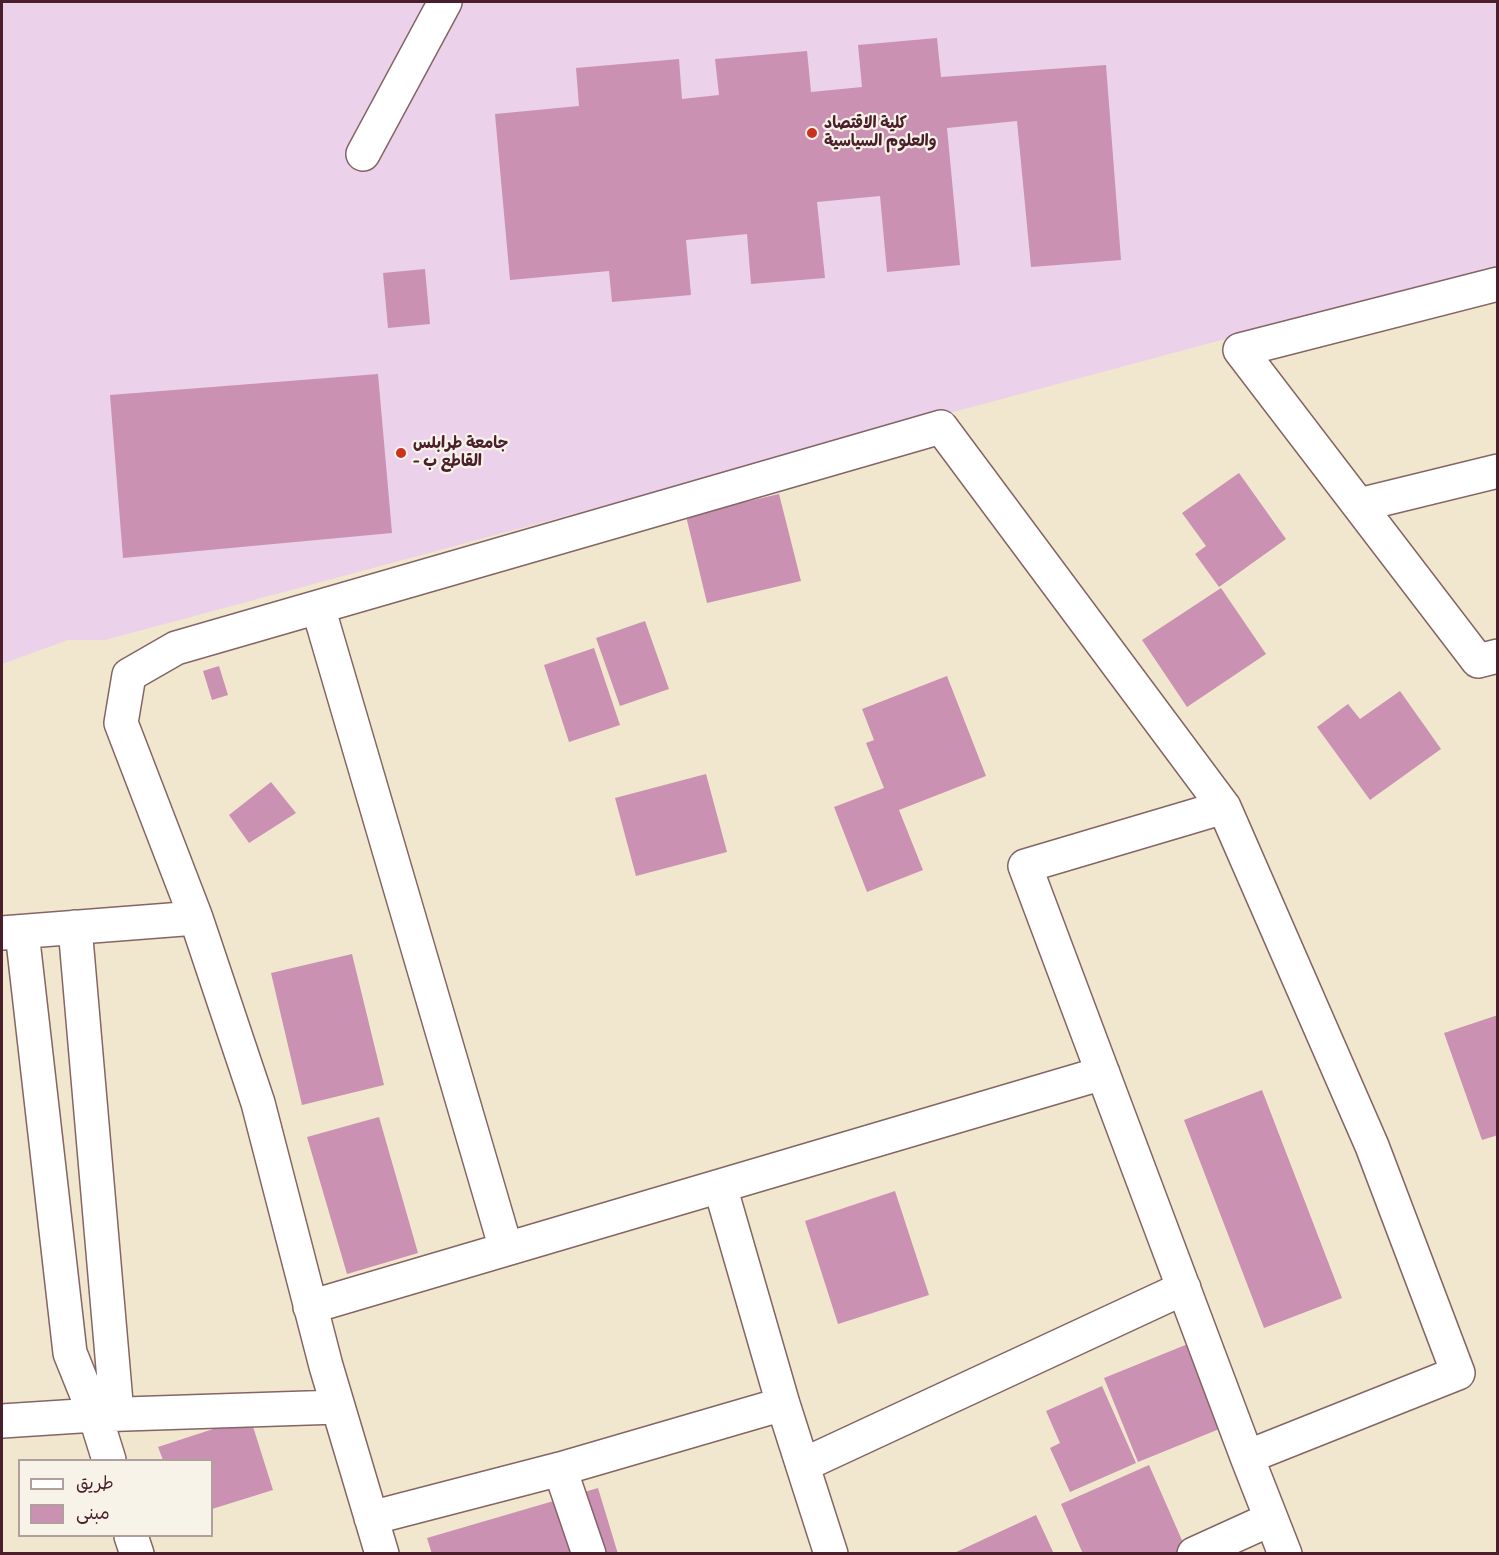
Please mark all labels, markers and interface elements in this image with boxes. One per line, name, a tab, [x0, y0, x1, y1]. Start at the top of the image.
place label: كلية الاقتصاد والعلوم السياسية	[824, 114, 937, 152]
marker: كلية الاقتصاد والعلوم السياسية	[805, 126, 819, 140]
place label: جامعة طرابلس - القاطع ب	[413, 434, 508, 472]
marker: جامعة طرابلس - القاطع ب	[394, 446, 408, 460]
legend	[18, 1459, 213, 1537]
text: طريق	[76, 1470, 114, 1495]
text: مبنى	[76, 1500, 110, 1525]

